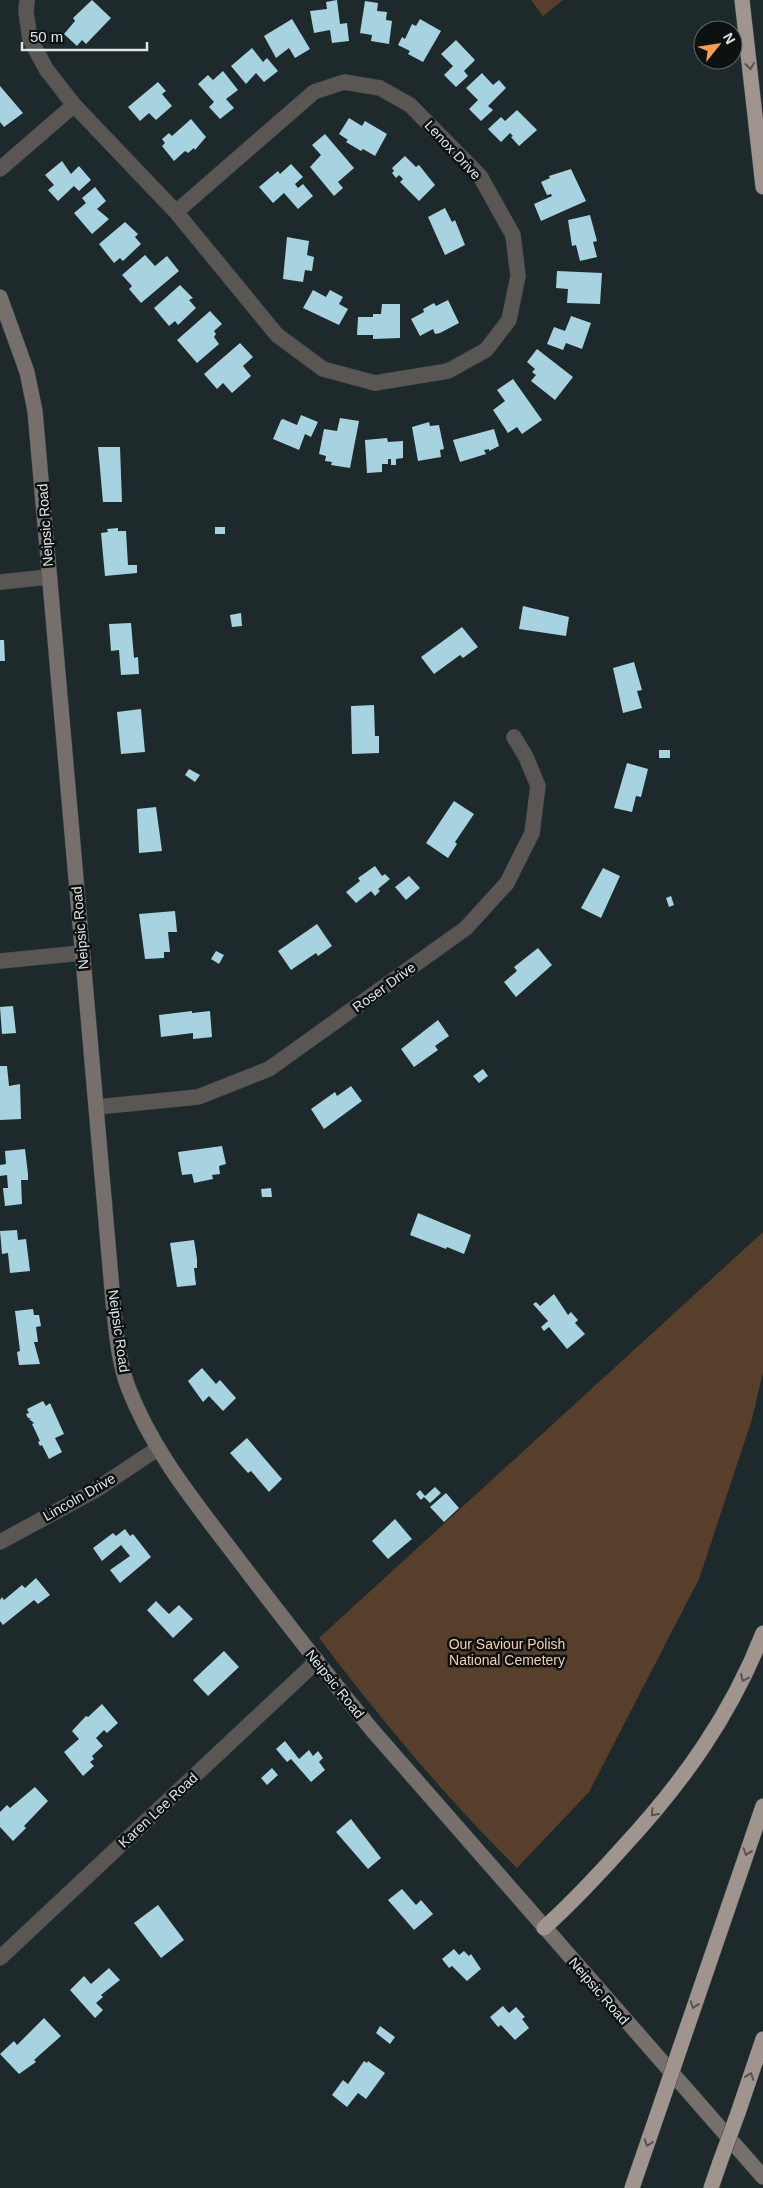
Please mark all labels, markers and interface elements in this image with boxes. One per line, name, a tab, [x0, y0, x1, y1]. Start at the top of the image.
scale bar	[22, 20, 148, 52]
north arrow	[693, 20, 743, 70]
text: 50 m	[30, 28, 63, 45]
text: N	[720, 30, 739, 47]
one-way arrow	[744, 62, 755, 70]
street label: Lenox Drive	[422, 117, 484, 183]
street label: Neipsic Road	[34, 483, 56, 567]
street label: Neipsic Road	[68, 886, 92, 970]
street label: Roser Drive	[349, 959, 419, 1015]
street label: Neipsic Road	[105, 1289, 133, 1373]
street label: Lincoln Drive	[40, 1470, 118, 1524]
park label: Our Saviour Polish National Cemetery	[449, 1636, 565, 1668]
street label: Neipsic Road	[303, 1647, 367, 1721]
one-way arrow	[740, 1673, 750, 1682]
street label: Karen Lee Road	[115, 1769, 201, 1851]
one-way arrow	[651, 1808, 660, 1817]
one-way arrow	[743, 1847, 753, 1855]
street label: Neipsic Road	[566, 1954, 632, 2028]
one-way arrow	[690, 2001, 700, 2009]
one-way arrow	[744, 2072, 754, 2080]
one-way arrow	[643, 2138, 653, 2147]

